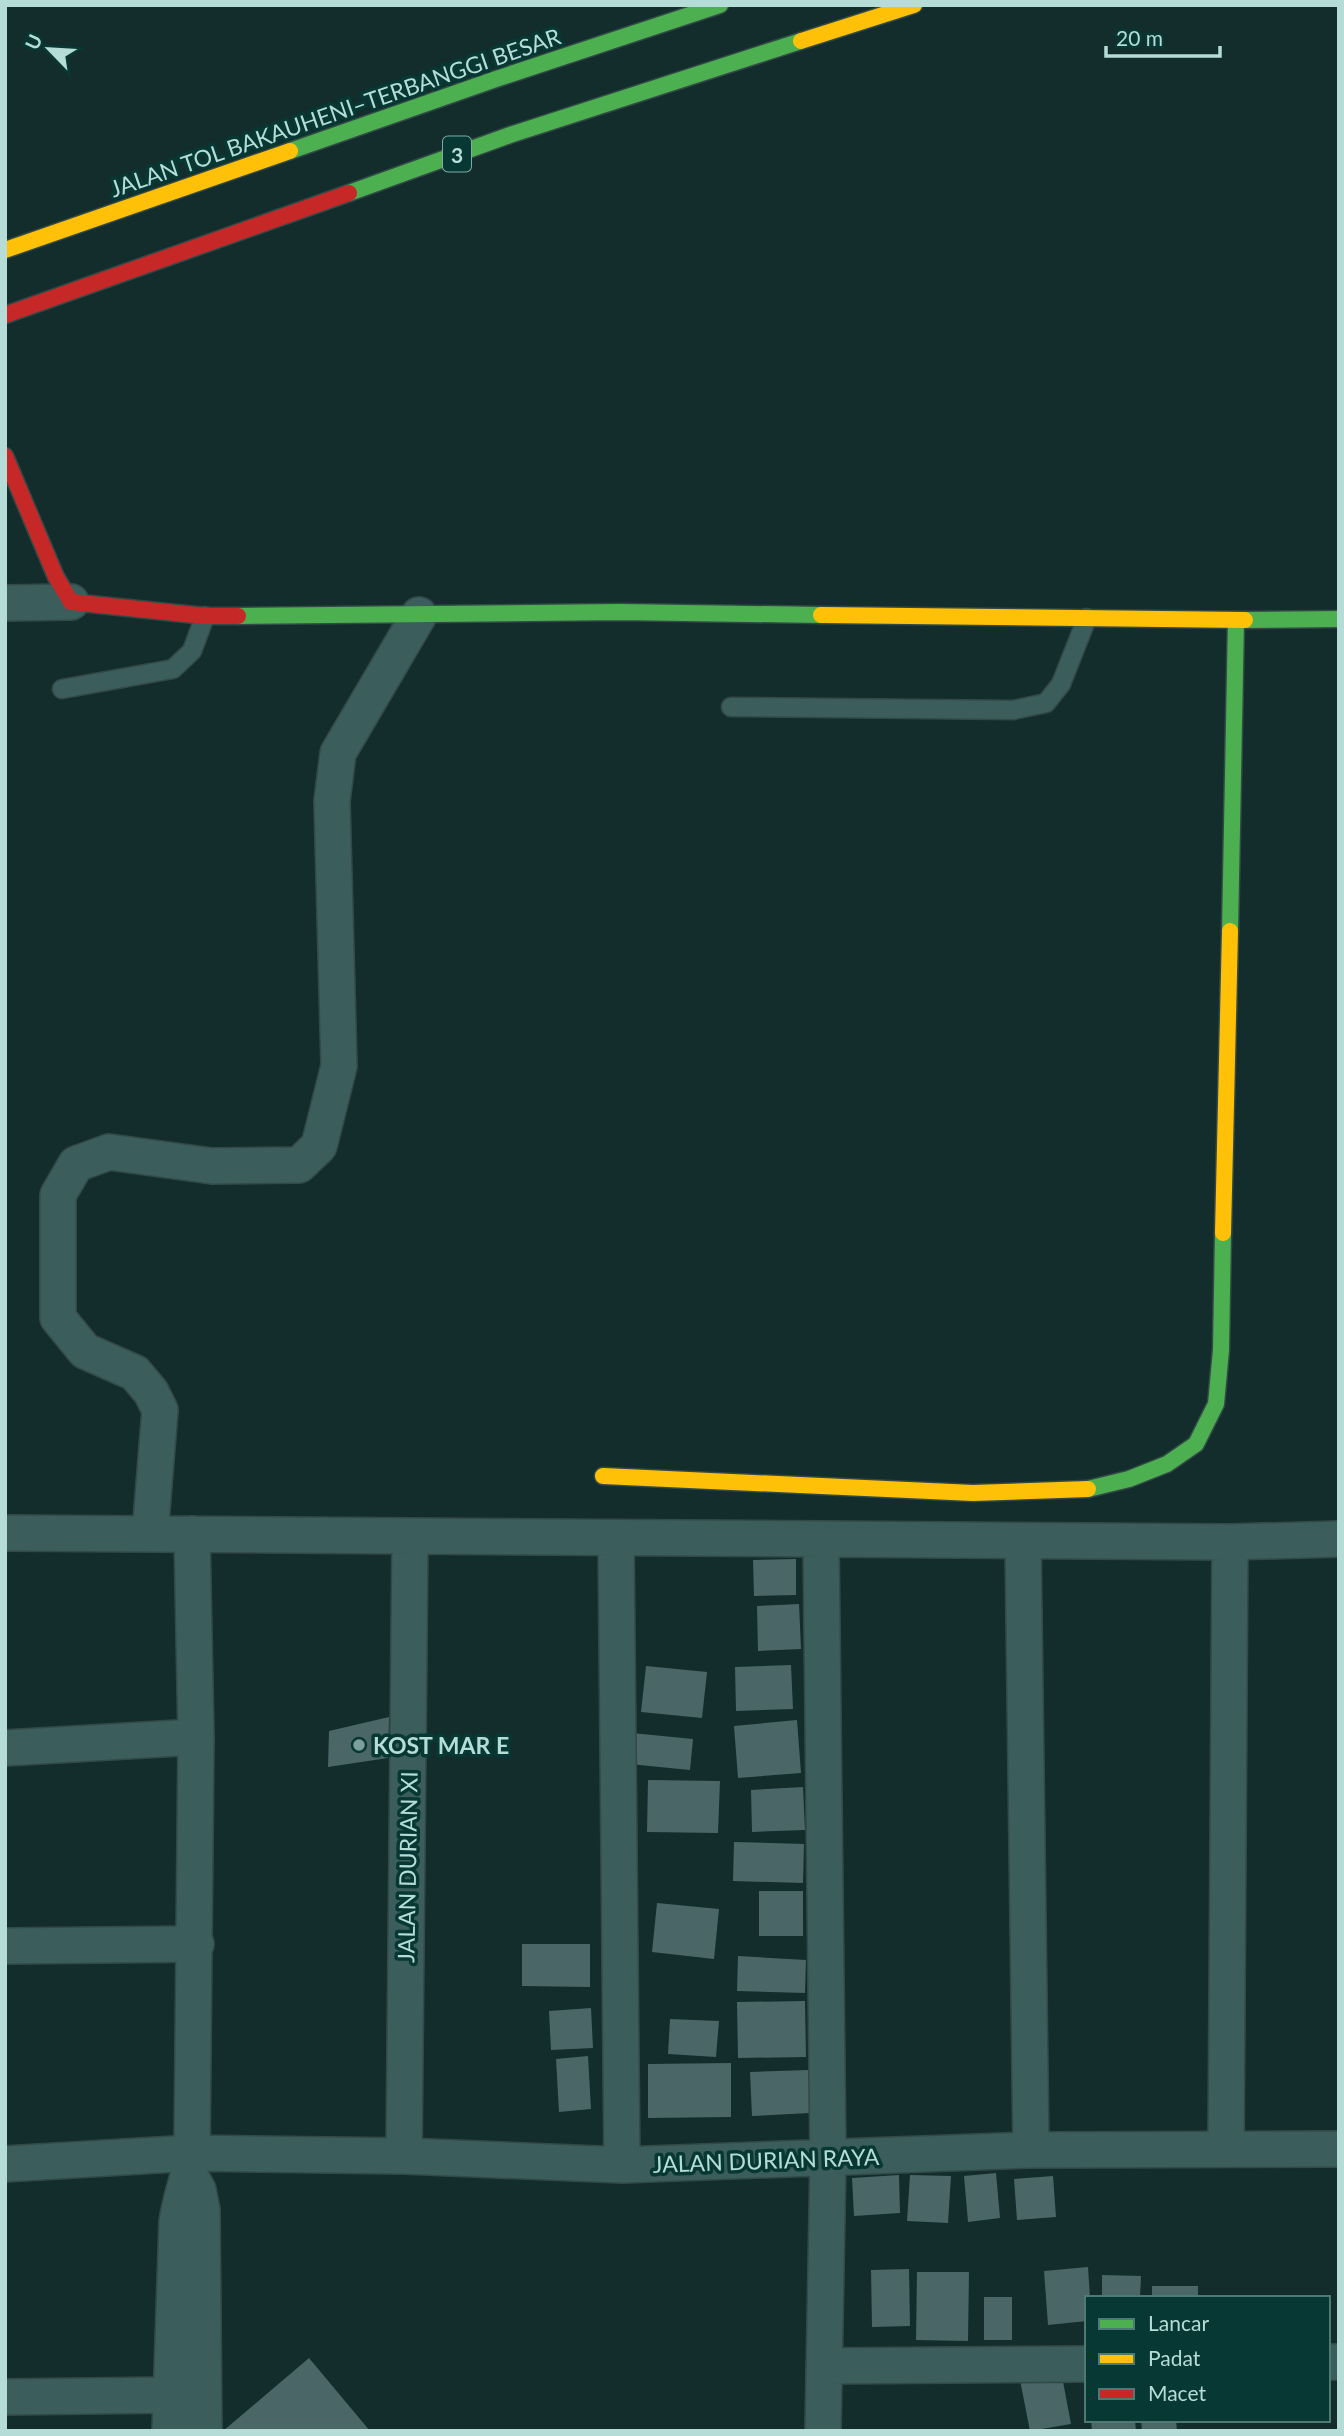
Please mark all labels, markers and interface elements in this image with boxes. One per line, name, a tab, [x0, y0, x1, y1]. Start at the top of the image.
north arrow	[14, 14, 84, 84]
scale bar	[1106, 14, 1220, 58]
street label: JALAN TOL BAKAUHENI–TERBANGGI BESAR	[106, 21, 564, 202]
text: 20 m	[1116, 25, 1163, 50]
text: U	[20, 30, 47, 53]
road number: 3	[443, 136, 471, 172]
place label: KOST MAR E	[373, 1731, 509, 1759]
marker: KOST MAR E	[351, 1737, 367, 1753]
street label: JALAN DURIAN XI	[391, 1771, 423, 1963]
street label: JALAN DURIAN RAYA	[652, 2142, 880, 2178]
legend	[1085, 2296, 1330, 2422]
text: Lancar	[1148, 2310, 1209, 2335]
text: Padat	[1148, 2345, 1201, 2370]
text: Macet	[1148, 2380, 1206, 2405]

